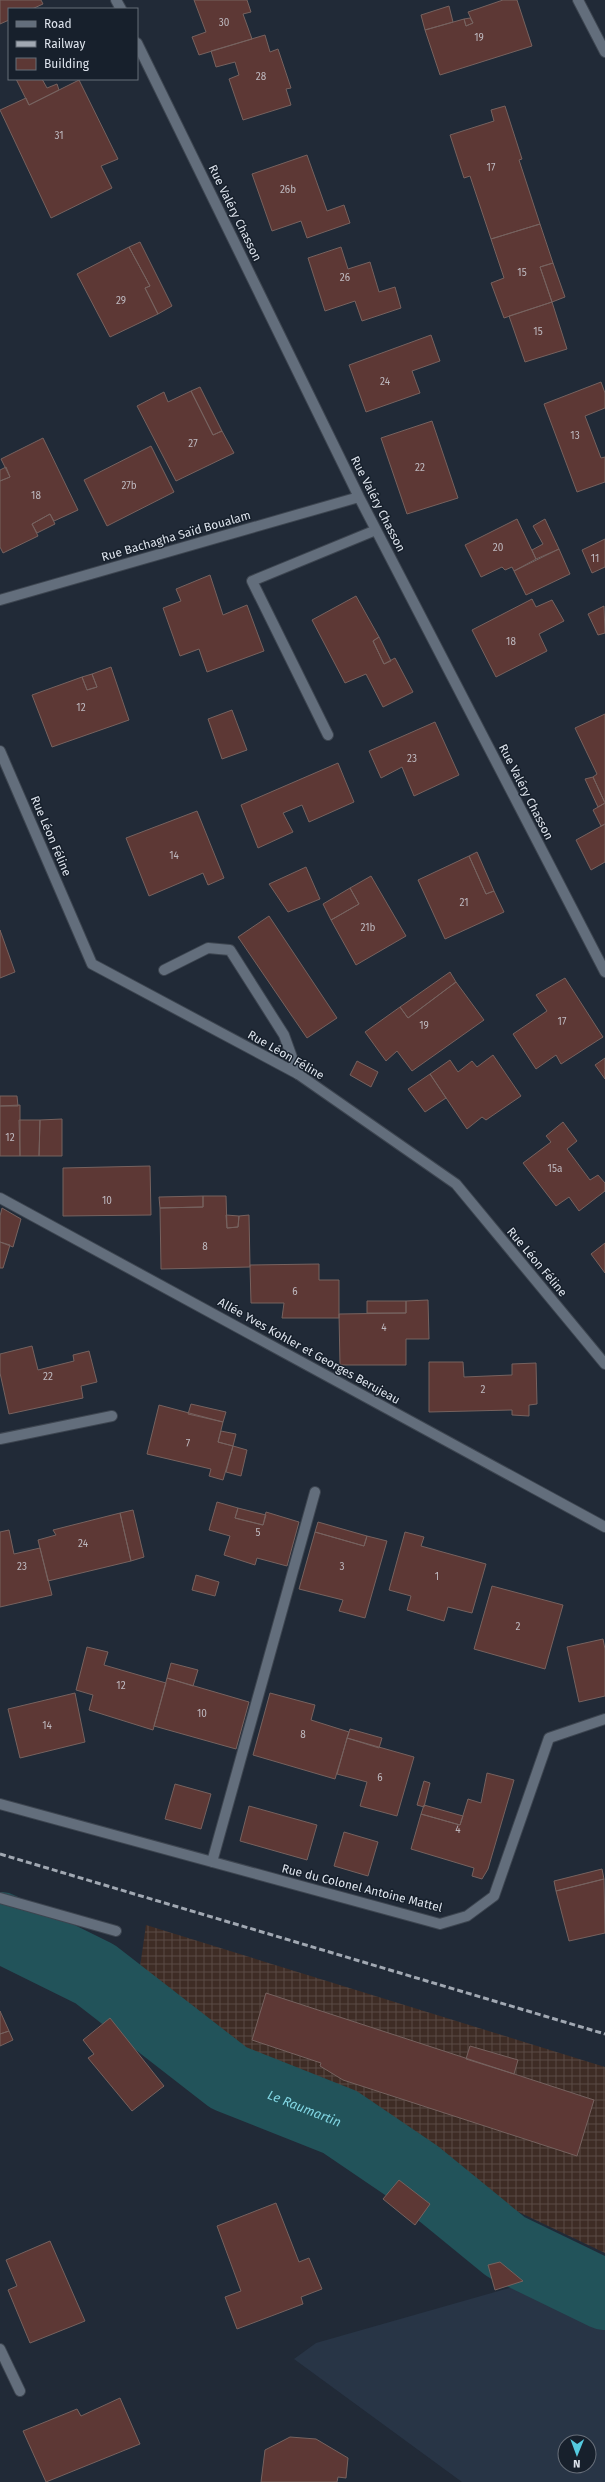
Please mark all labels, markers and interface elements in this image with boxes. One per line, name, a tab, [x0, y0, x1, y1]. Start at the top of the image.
legend	[8, 8, 138, 80]
text: Road	[44, 17, 72, 31]
house number: 30	[219, 17, 230, 29]
house number: 19	[474, 32, 484, 44]
text: Railway	[44, 37, 85, 51]
text: Building	[44, 57, 90, 71]
house number: 28	[256, 71, 267, 83]
house number: 31	[54, 130, 64, 142]
house number: 17	[487, 162, 496, 174]
street label: Rue Valéry Chasson	[206, 163, 264, 263]
house number: 26b	[280, 184, 296, 196]
house number: 15	[517, 267, 527, 279]
house number: 26	[340, 272, 350, 284]
house number: 29	[116, 295, 126, 307]
house number: 15	[533, 326, 543, 338]
house number: 24	[380, 376, 391, 388]
house number: 13	[570, 430, 580, 442]
house number: 27	[188, 438, 198, 450]
street label: Rue Valéry Chasson	[348, 454, 408, 554]
house number: 22	[415, 462, 425, 474]
house number: 27b	[121, 480, 137, 492]
house number: 18	[31, 490, 41, 502]
street label: Rue Bachagha Saïd Boualam	[100, 508, 252, 564]
house number: 20	[493, 542, 504, 554]
house number: 11	[591, 553, 599, 565]
house number: 18	[506, 636, 516, 648]
house number: 12	[76, 702, 86, 714]
street label: Rue Valéry Chasson	[496, 742, 556, 842]
house number: 23	[407, 753, 417, 765]
street label: Rue Léon Féline	[28, 794, 74, 878]
house number: 14	[169, 850, 180, 862]
house number: 21	[459, 897, 469, 909]
house number: 21b	[361, 922, 376, 934]
house number: 17	[558, 1016, 567, 1028]
house number: 19	[419, 1020, 429, 1032]
street label: Rue Léon Féline	[245, 1027, 327, 1083]
house number: 12	[5, 1132, 15, 1144]
house number: 15a	[548, 1163, 562, 1175]
house number: 10	[102, 1195, 112, 1207]
street label: Rue Léon Féline	[504, 1225, 570, 1299]
house number: 8	[202, 1241, 208, 1253]
house number: 6	[292, 1286, 298, 1298]
street label: Allée Yves Kohler et Georges Berujeau	[216, 1295, 402, 1407]
house number: 4	[381, 1322, 387, 1334]
house number: 22	[43, 1371, 53, 1383]
house number: 2	[481, 1384, 486, 1396]
house number: 7	[186, 1438, 191, 1450]
house number: 5	[255, 1527, 261, 1539]
house number: 24	[78, 1538, 89, 1550]
house number: 23	[17, 1561, 27, 1573]
house number: 3	[340, 1561, 345, 1573]
house number: 1	[435, 1571, 439, 1583]
house number: 2	[516, 1621, 521, 1633]
house number: 12	[116, 1680, 126, 1692]
house number: 10	[197, 1708, 207, 1720]
house number: 14	[42, 1720, 53, 1732]
house number: 8	[300, 1729, 306, 1741]
house number: 6	[377, 1772, 383, 1784]
house number: 4	[455, 1824, 461, 1836]
street label: Rue du Colonel Antoine Mattel	[280, 1861, 444, 1915]
water label: Le Raumartin	[266, 2087, 344, 2129]
north arrow	[557, 2434, 597, 2474]
text: N	[573, 2457, 581, 2470]

